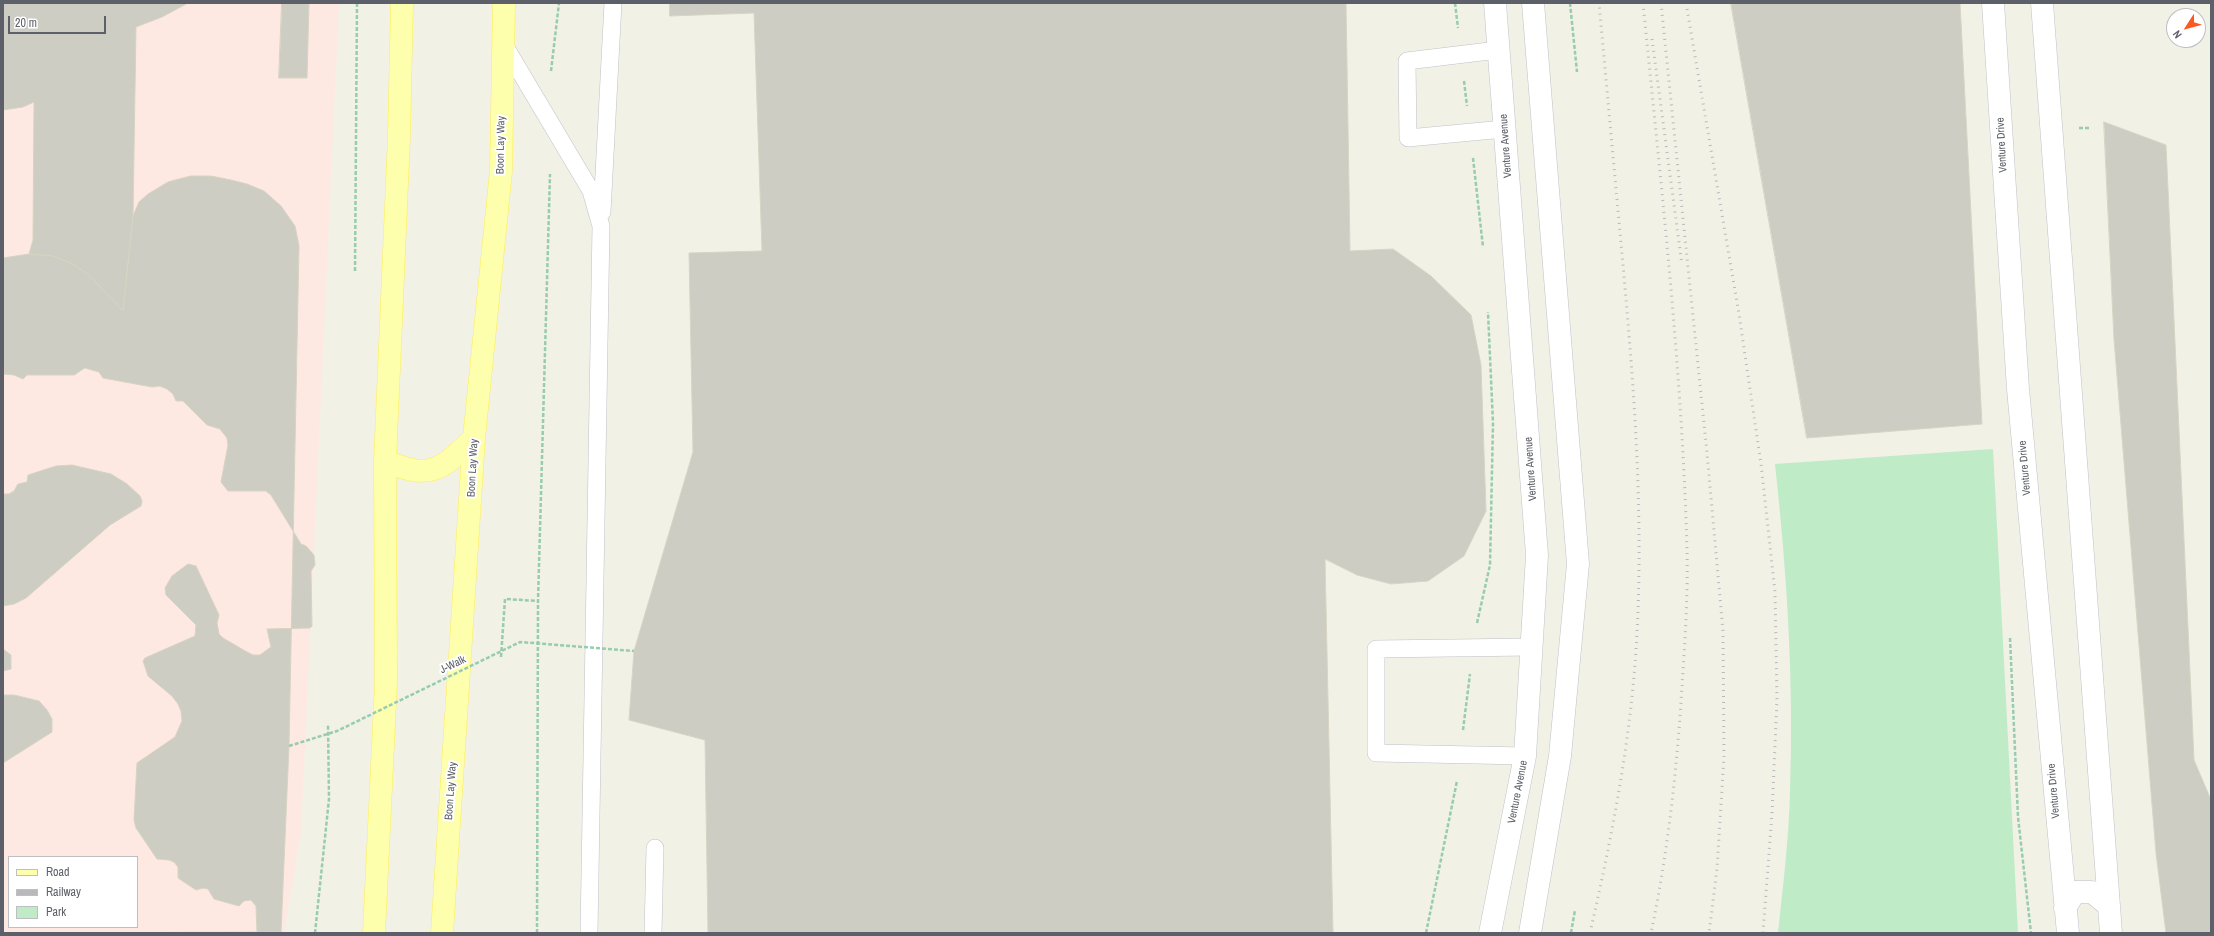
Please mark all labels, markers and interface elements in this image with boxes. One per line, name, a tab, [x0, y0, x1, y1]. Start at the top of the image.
scale bar	[10, 8, 108, 34]
north arrow	[2166, 8, 2206, 48]
text: 20 m	[15, 15, 37, 31]
text: N	[2170, 28, 2185, 41]
street label: Venture Avenue	[1497, 114, 1515, 178]
street label: Boon Lay Way	[494, 116, 508, 174]
street label: Venture Drive	[1994, 117, 2010, 173]
street label: Venture Avenue	[1522, 437, 1540, 501]
street label: Boon Lay Way	[465, 439, 481, 497]
street label: Venture Drive	[2016, 440, 2034, 496]
street label: J-Walk	[438, 653, 468, 677]
street label: Venture Avenue	[1505, 759, 1531, 825]
street label: Boon Lay Way	[442, 761, 460, 821]
street label: Venture Drive	[2045, 763, 2063, 819]
legend	[8, 856, 138, 928]
text: Road	[46, 864, 70, 880]
text: Railway	[46, 884, 81, 900]
text: Park	[46, 904, 66, 920]

